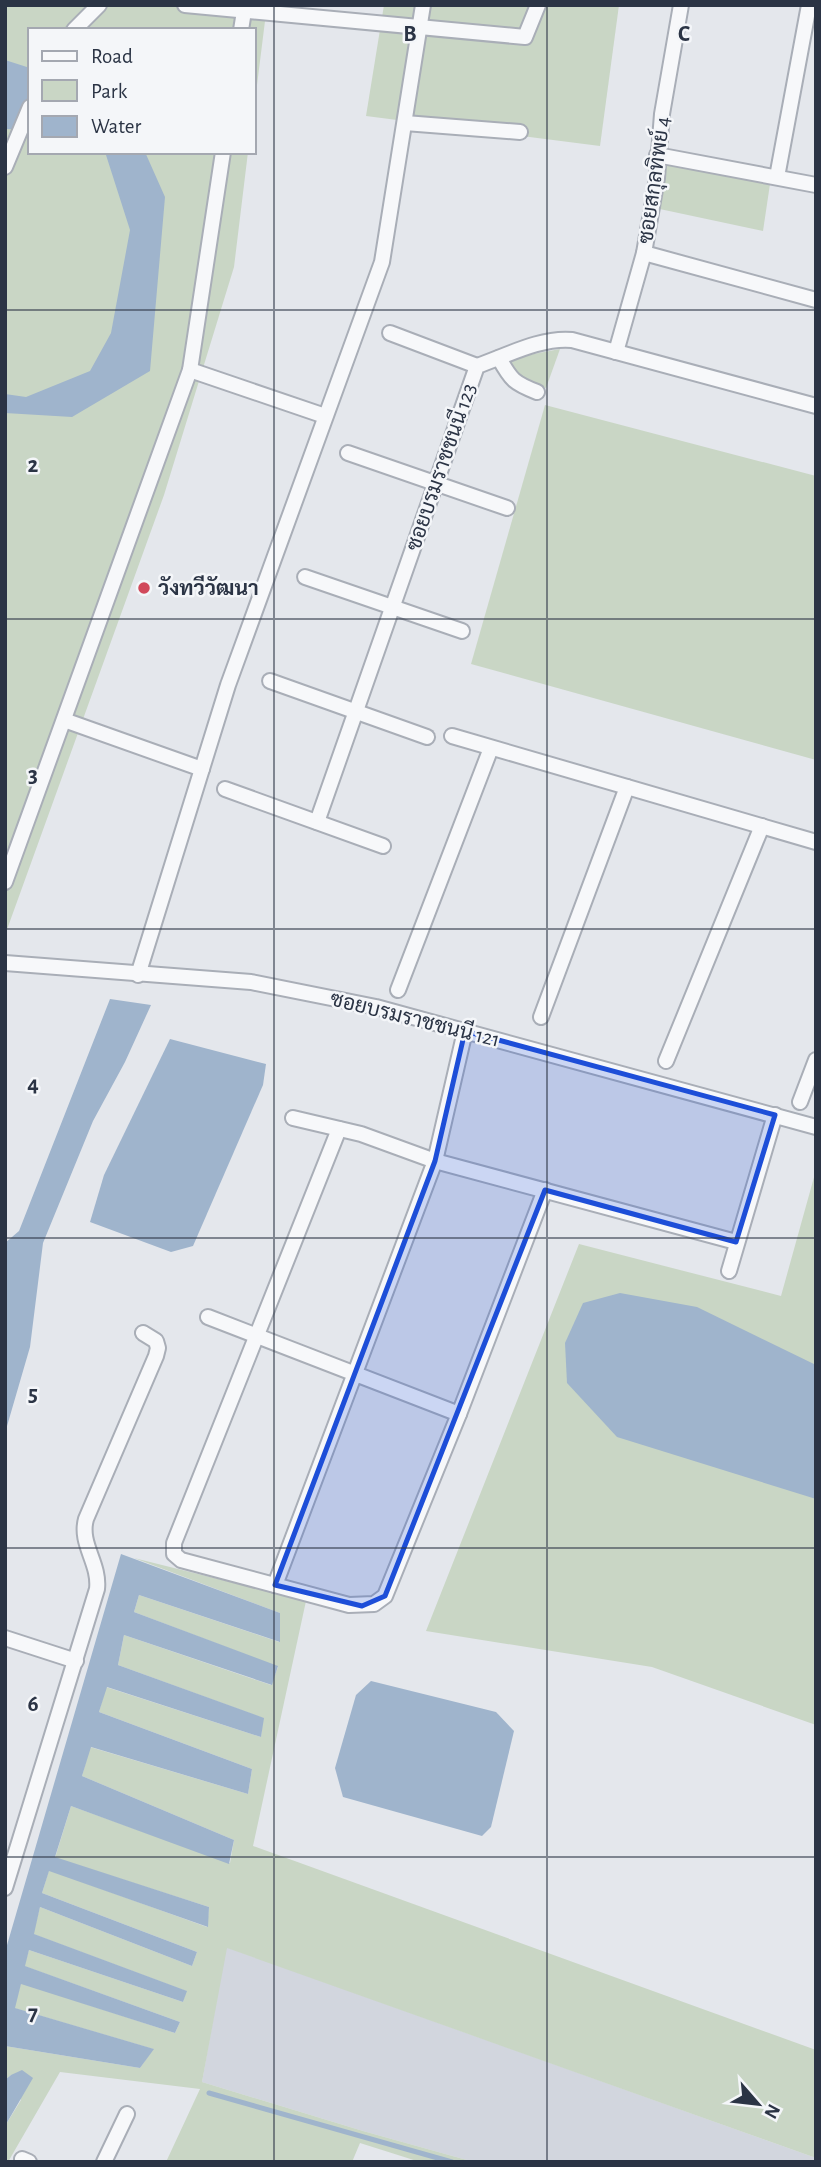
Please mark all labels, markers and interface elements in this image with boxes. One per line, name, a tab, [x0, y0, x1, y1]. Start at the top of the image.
text: B	[403, 23, 417, 46]
text: C	[678, 23, 690, 46]
legend	[28, 28, 256, 154]
text: Road	[91, 46, 133, 67]
text: Park	[91, 81, 128, 102]
street label: ซอยสกุลทิพย์ 4	[631, 115, 677, 245]
text: Water	[91, 116, 141, 137]
street label: ซอยบรมราชชนนี 123	[400, 380, 480, 553]
text: 2	[28, 454, 39, 477]
place label: วังทวีวัฒนา	[158, 575, 259, 599]
marker: วังทวีวัฒนา	[136, 580, 152, 596]
text: 3	[28, 764, 38, 787]
street label: ซอยบรมราชชนนี 121	[328, 985, 503, 1051]
text: 4	[27, 1073, 39, 1096]
text: 5	[28, 1383, 38, 1406]
text: 6	[27, 1693, 39, 1716]
text: 7	[28, 2002, 38, 2025]
north arrow	[723, 2069, 793, 2139]
text: N	[760, 2101, 783, 2122]

